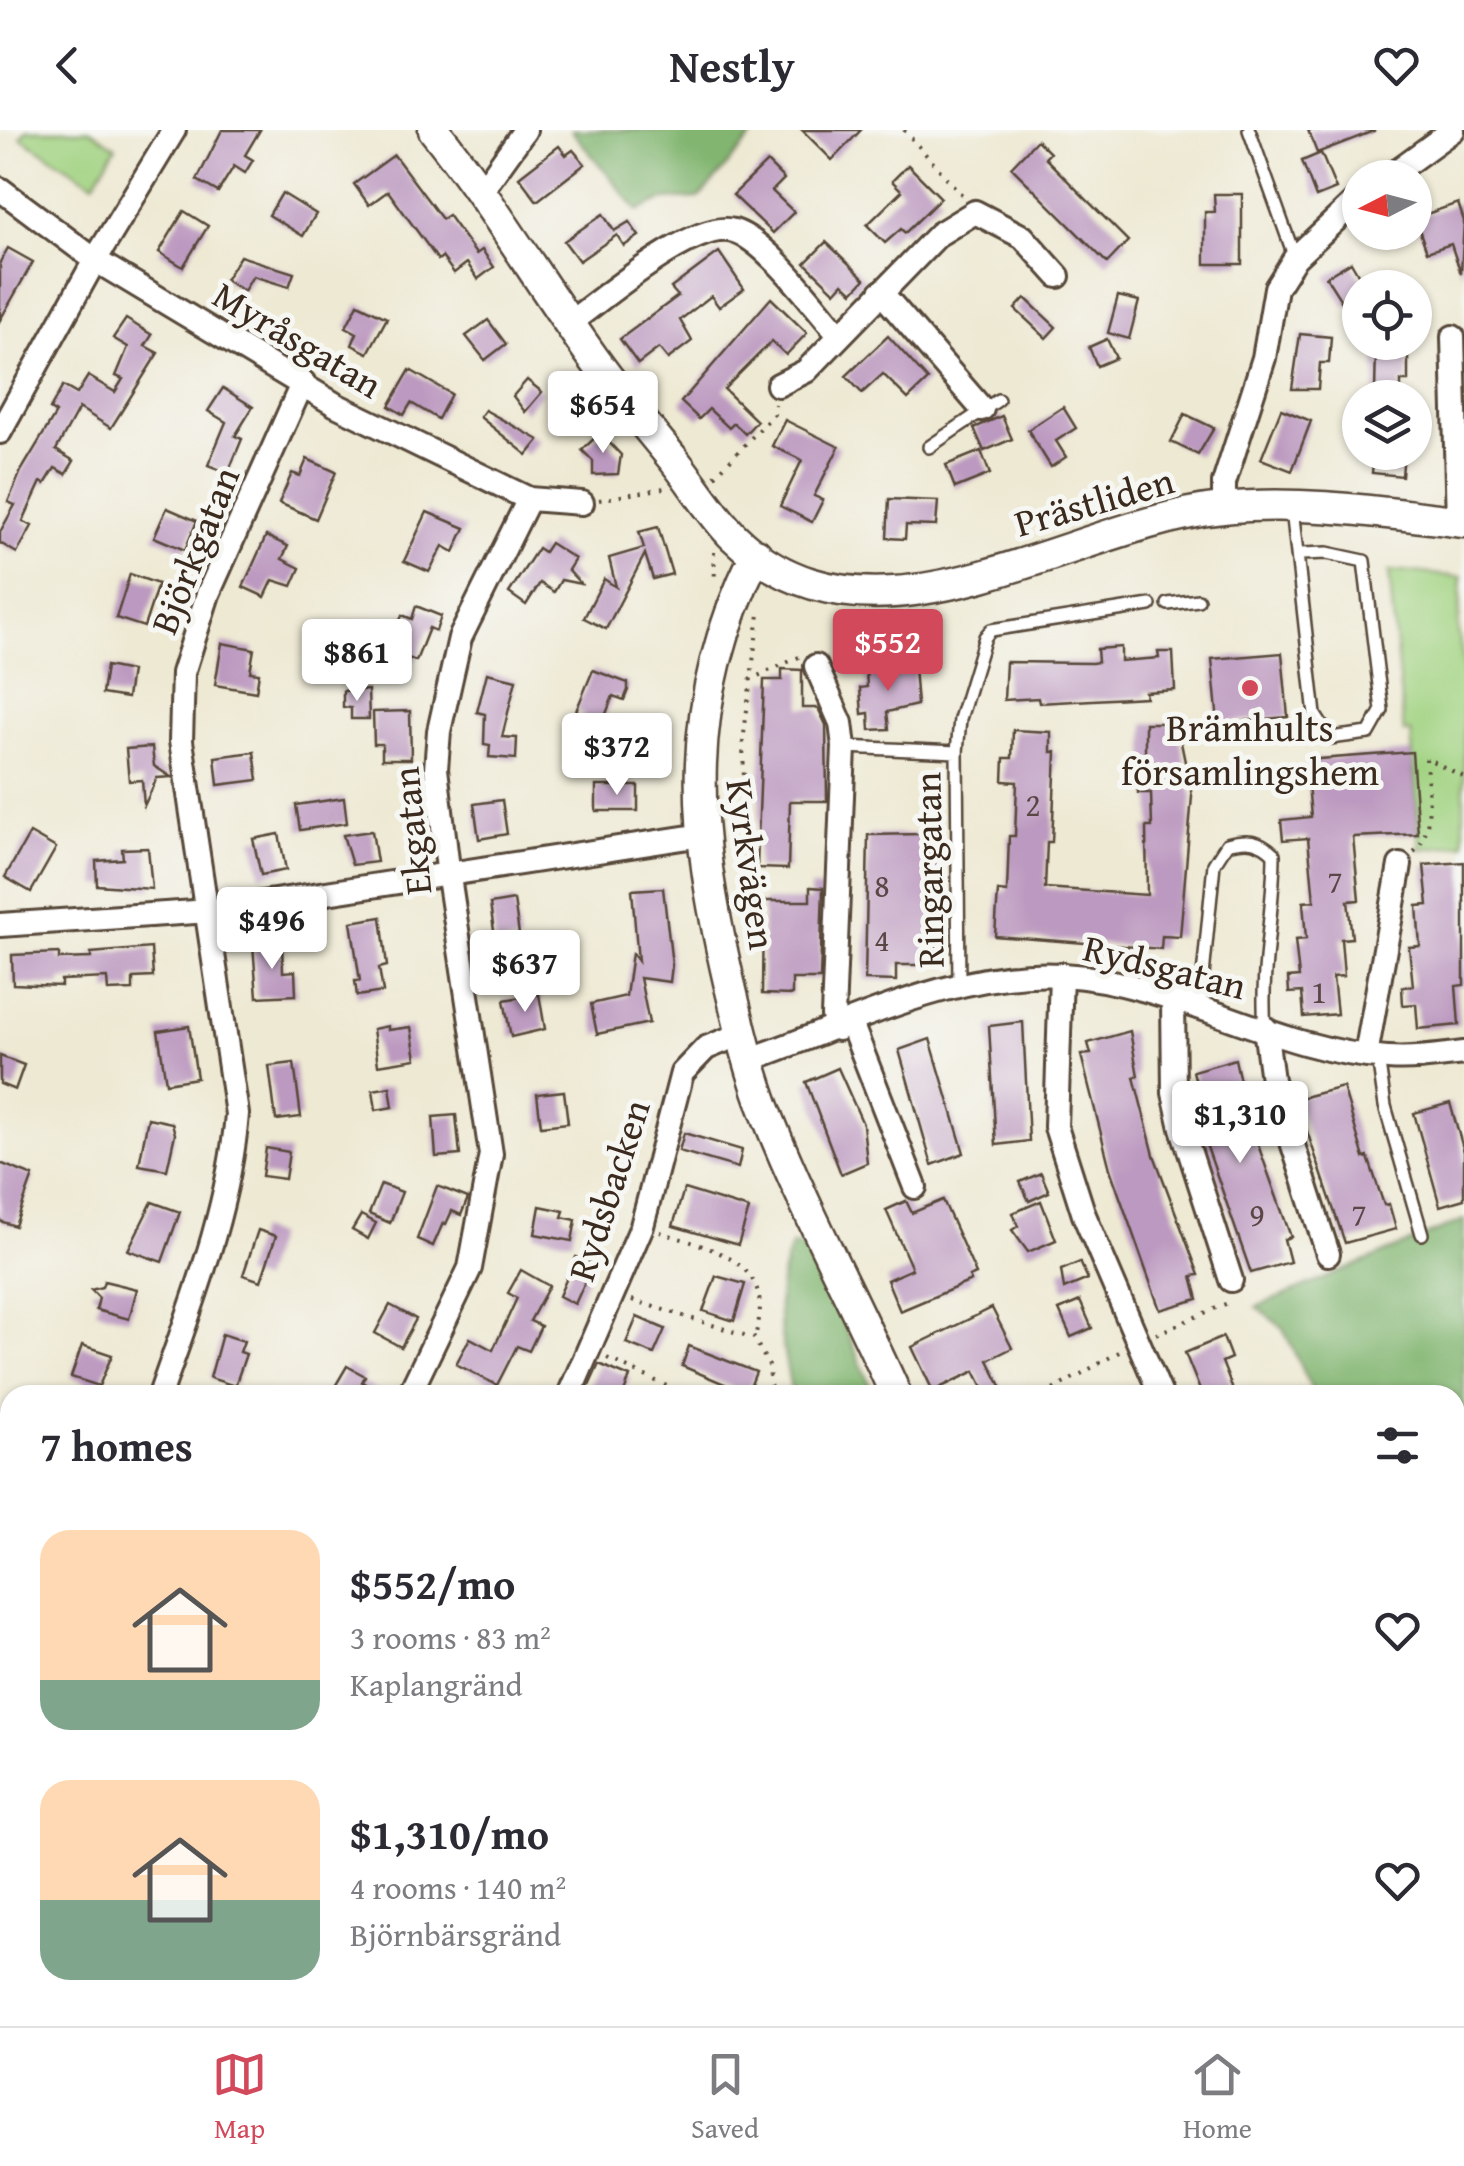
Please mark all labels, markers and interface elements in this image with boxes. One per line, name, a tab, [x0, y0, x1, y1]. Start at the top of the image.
text: Nestly	[669, 33, 795, 98]
icon: back	[40, 38, 95, 93]
icon: heart	[1369, 38, 1424, 93]
north arrow	[1342, 160, 1432, 250]
map controls	[1342, 160, 1432, 470]
street label: Myråsgatan	[203, 266, 393, 412]
button: locate	[1342, 270, 1432, 360]
pin: $654	[544, 371, 662, 456]
text: $654	[570, 380, 636, 427]
button: layers	[1342, 380, 1432, 470]
street label: Prästliden	[1008, 452, 1180, 550]
street label: Björkgatan	[135, 458, 253, 642]
pin: $552	[829, 609, 947, 694]
text: $552	[855, 618, 921, 665]
pin: $861	[298, 619, 416, 704]
text: $861	[324, 628, 390, 675]
marker: Brämhults församlingshem	[1239, 677, 1261, 699]
place label: Brämhults församlingshem	[1121, 699, 1379, 799]
pin: $372	[558, 713, 676, 798]
text: $372	[584, 722, 650, 769]
street label: Ekgatan	[376, 764, 446, 898]
street label: Ringargatan	[898, 772, 958, 968]
street label: Kyrkvägen	[712, 775, 792, 953]
house number: 2	[1025, 781, 1041, 828]
house number: 7	[1327, 858, 1343, 905]
house number: 8	[874, 862, 890, 909]
pin: $496	[213, 887, 331, 972]
text: $496	[239, 896, 305, 943]
house number: 4	[874, 916, 890, 963]
street label: Rydsgatan	[1078, 919, 1252, 1013]
pin: $637	[466, 930, 584, 1015]
text: $637	[492, 939, 558, 986]
house number: 1	[1311, 968, 1327, 1015]
pin: $1,310	[1159, 1081, 1321, 1166]
text: $1,310	[1194, 1090, 1286, 1137]
street label: Rydsbacken	[552, 1092, 664, 1288]
house number: 9	[1249, 1191, 1265, 1238]
house number: 7	[1351, 1191, 1367, 1238]
text: 7 homes	[40, 1415, 193, 1476]
icon: filters	[1370, 1418, 1425, 1473]
text: $552/mo	[350, 1553, 515, 1614]
icon: home	[120, 1570, 240, 1690]
icon: heart	[1370, 1603, 1425, 1658]
text: 3 rooms · 83 m²	[350, 1614, 551, 1661]
text: Kaplangränd	[350, 1661, 523, 1708]
text: $1,310/mo	[350, 1803, 549, 1864]
icon: home	[120, 1820, 240, 1940]
icon: heart	[1370, 1853, 1425, 1908]
text: 4 rooms · 140 m²	[350, 1864, 566, 1911]
text: Björnbärsgränd	[350, 1911, 561, 1958]
tab: Map	[212, 2047, 267, 2148]
tab: Saved	[691, 2047, 759, 2148]
tab: Home	[1183, 2047, 1252, 2148]

